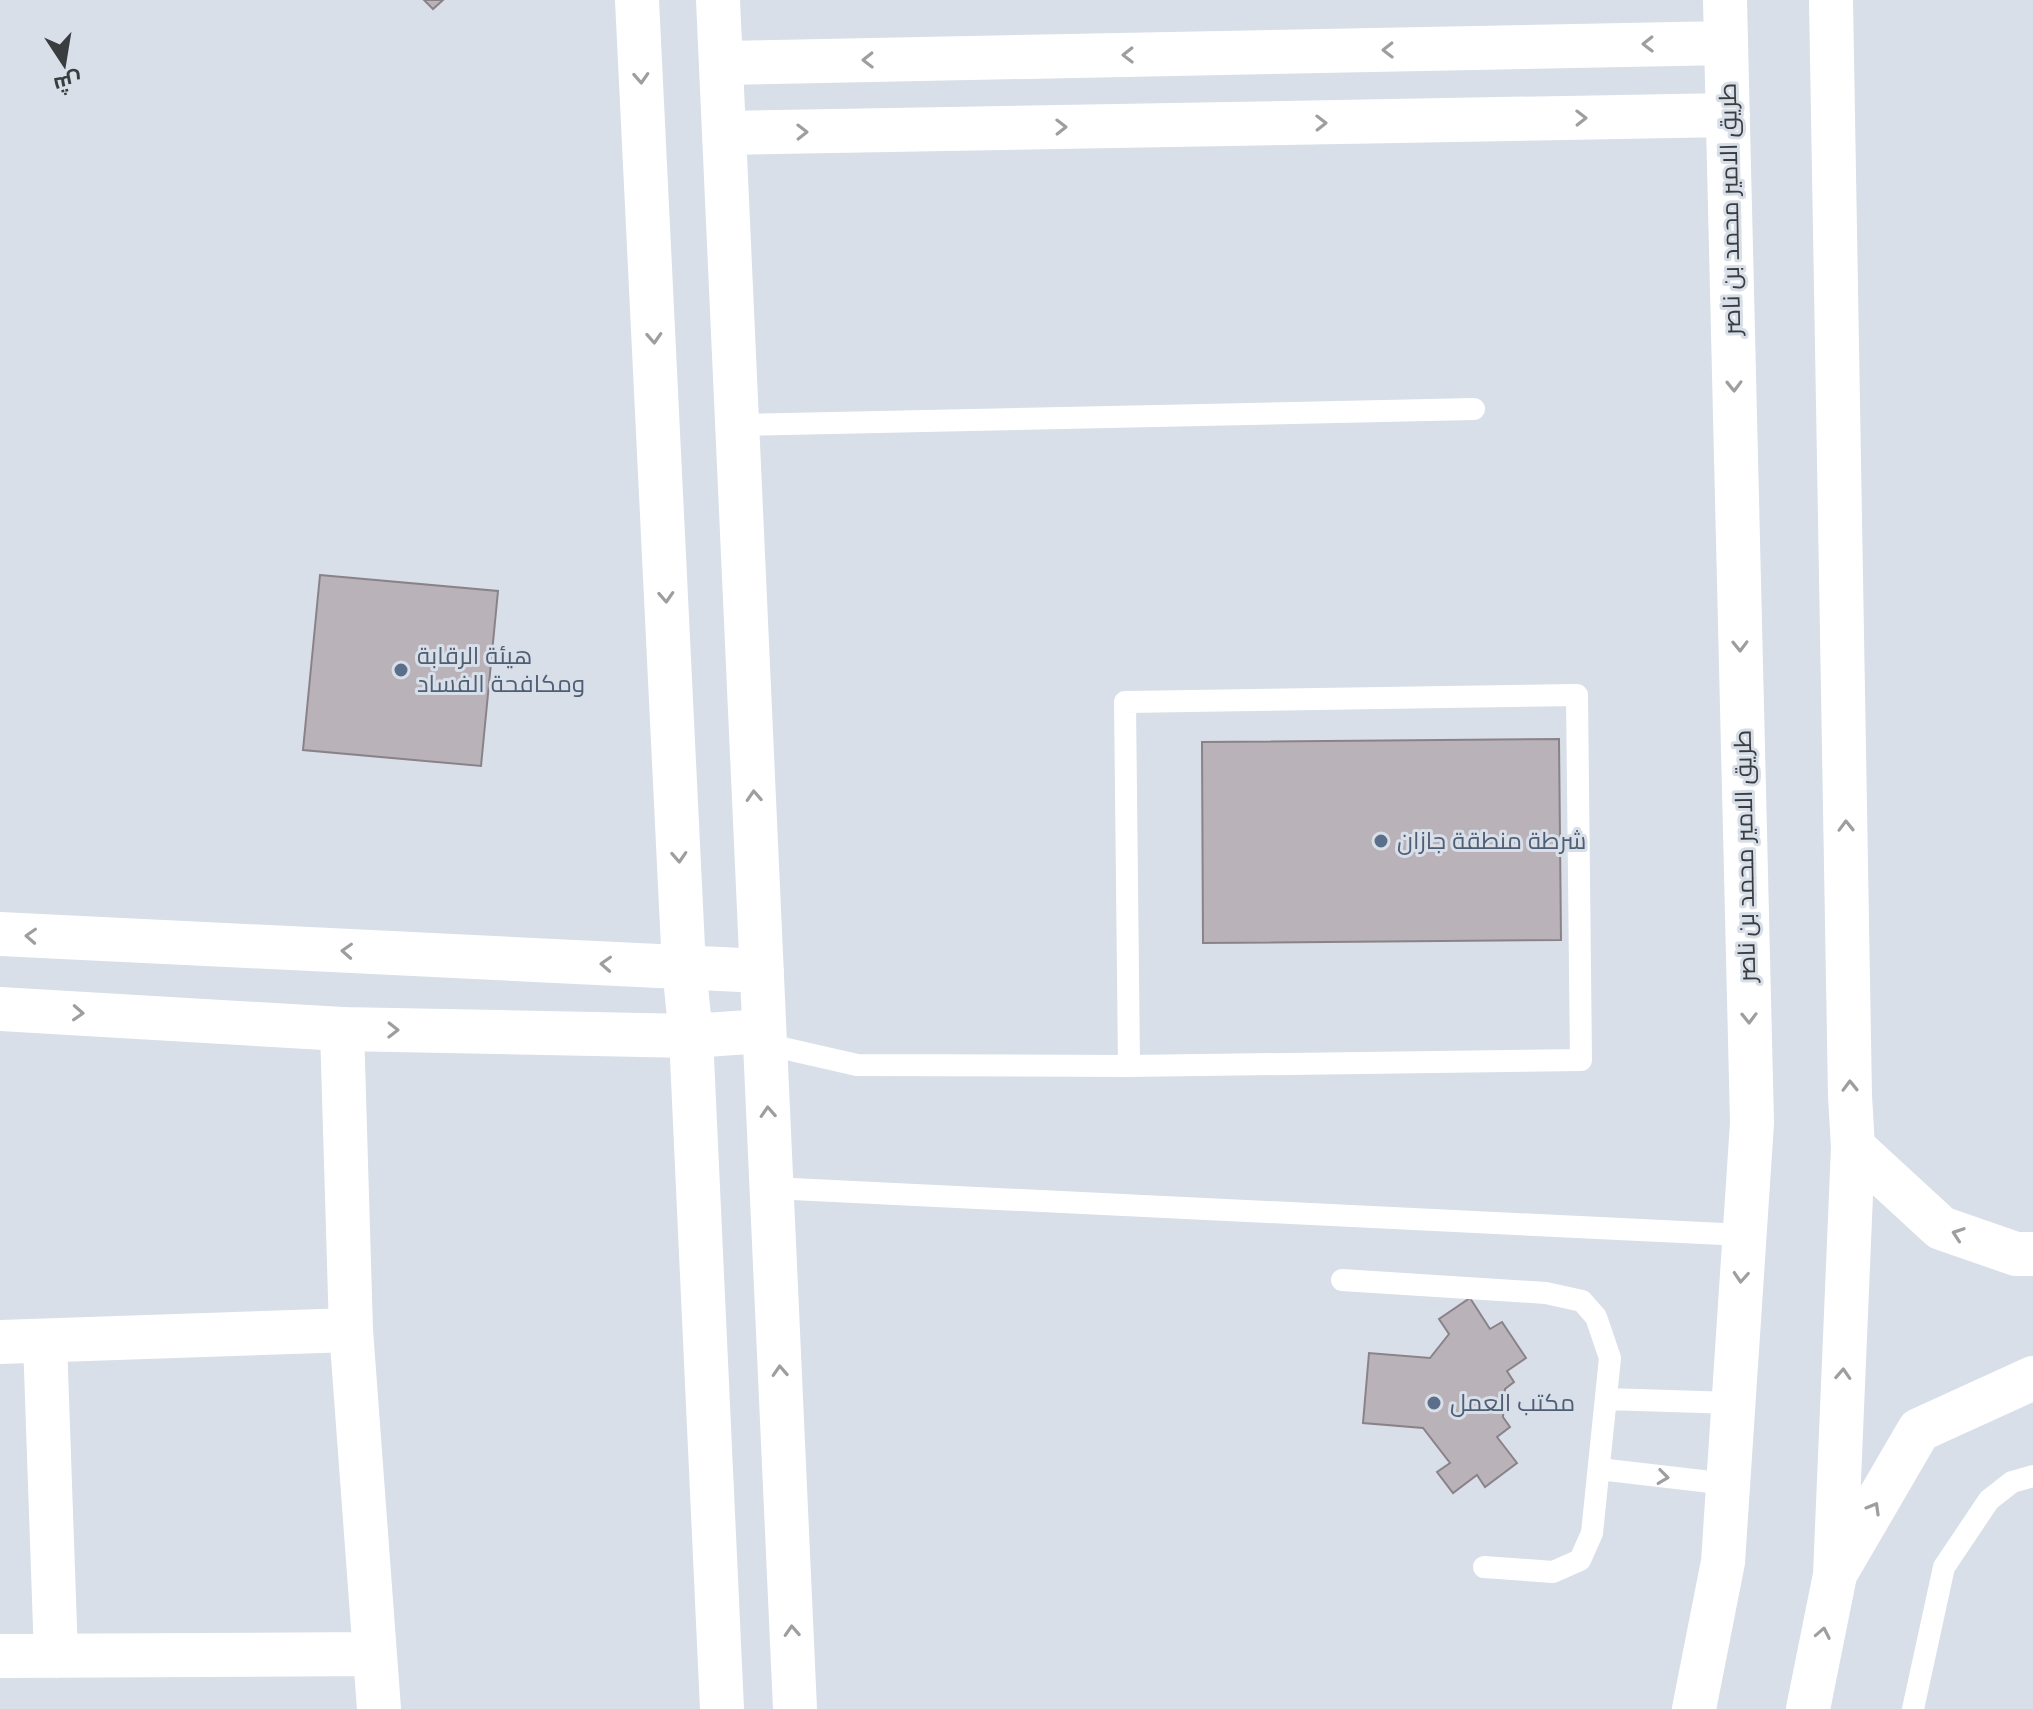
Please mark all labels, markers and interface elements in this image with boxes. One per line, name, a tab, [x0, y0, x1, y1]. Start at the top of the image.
north arrow	[24, 24, 104, 104]
one-way arrow	[1641, 36, 1654, 53]
one-way arrow	[1381, 41, 1394, 58]
one-way arrow	[1121, 46, 1134, 64]
one-way arrow	[861, 52, 874, 69]
text: ش	[51, 67, 84, 98]
one-way arrow	[633, 72, 650, 85]
street label: طريق الامير محمد بن ناصر	[1714, 83, 1747, 337]
one-way arrow	[1575, 109, 1588, 127]
one-way arrow	[1315, 114, 1328, 131]
one-way arrow	[1055, 118, 1068, 136]
one-way arrow	[796, 123, 809, 141]
one-way arrow	[645, 332, 662, 345]
one-way arrow	[1726, 380, 1743, 393]
one-way arrow	[658, 591, 675, 604]
one-way arrow	[1732, 640, 1749, 653]
place label: هيئة الرقابة ومكافحة الفساد	[417, 642, 585, 698]
marker: هيئة الرقابة ومكافحة الفساد	[392, 661, 410, 679]
street label: طريق الامير محمد بن ناصر	[1729, 730, 1762, 984]
one-way arrow	[745, 789, 762, 802]
one-way arrow	[1837, 819, 1854, 832]
place label: شرطة منطقة جازان	[1397, 827, 1586, 855]
marker: شرطة منطقة جازان	[1372, 832, 1390, 850]
one-way arrow	[670, 851, 687, 864]
one-way arrow	[24, 927, 37, 944]
one-way arrow	[340, 943, 353, 960]
one-way arrow	[599, 956, 612, 973]
one-way arrow	[72, 1005, 85, 1022]
one-way arrow	[1740, 1012, 1758, 1025]
one-way arrow	[387, 1021, 400, 1038]
one-way arrow	[1842, 1079, 1859, 1092]
one-way arrow	[760, 1105, 777, 1118]
one-way arrow	[1952, 1227, 1966, 1244]
one-way arrow	[1733, 1271, 1750, 1284]
one-way arrow	[772, 1364, 789, 1377]
one-way arrow	[1835, 1367, 1852, 1380]
place label: مكتب العمل	[1450, 1389, 1575, 1417]
marker: مكتب العمل	[1425, 1394, 1443, 1412]
one-way arrow	[1657, 1468, 1670, 1485]
one-way arrow	[1864, 1502, 1880, 1516]
one-way arrow	[784, 1624, 801, 1637]
one-way arrow	[1814, 1626, 1831, 1640]

